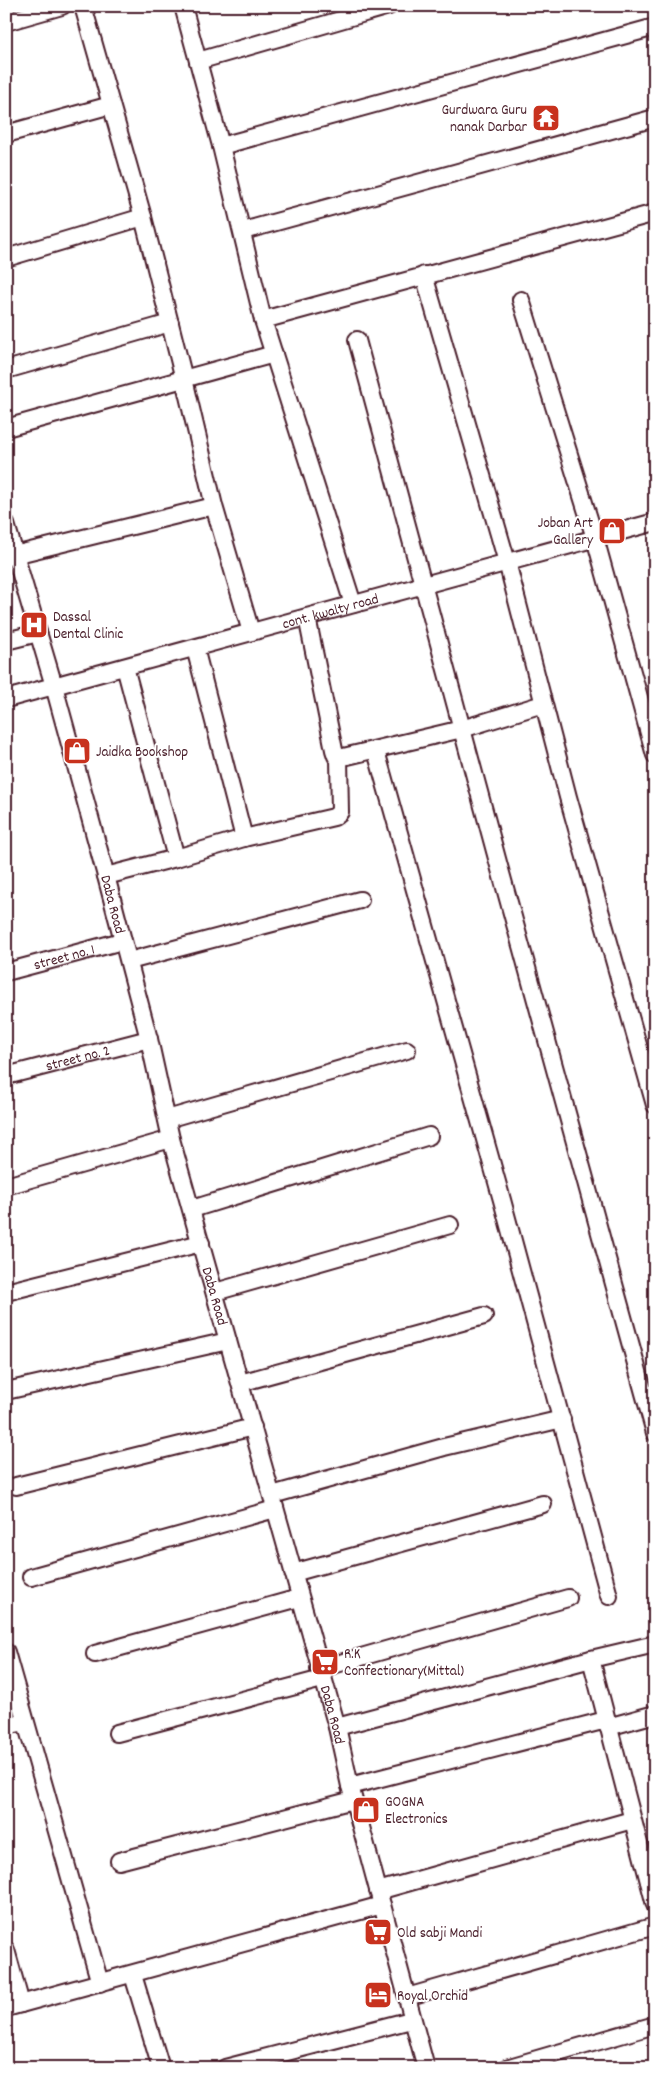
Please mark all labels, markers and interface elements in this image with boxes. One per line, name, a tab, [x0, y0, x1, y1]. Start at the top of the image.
place label: Gurdwara Guru nanak Darbar	[442, 100, 527, 139]
temple icon: Gurdwara Guru nanak Darbar	[531, 103, 561, 133]
place label: Joban Art Gallery	[538, 513, 594, 552]
shop icon: Joban Art Gallery	[597, 516, 627, 546]
street label: cont. kwalty road	[280, 589, 381, 636]
place label: Dassal Dental Clinic	[53, 607, 123, 646]
hospital icon: Dassal Dental Clinic	[19, 610, 49, 640]
shop icon: Jaidka Bookshop	[62, 736, 92, 766]
place label: Jaidka Bookshop	[96, 742, 188, 764]
street label: Daba Road	[93, 873, 130, 936]
street label: street no. 1	[31, 940, 98, 977]
street label: street no. 2	[44, 1041, 113, 1078]
street label: Daba Road	[195, 1265, 232, 1328]
place label: R.K Confectionary(Mittal)	[344, 1644, 464, 1683]
supermarket icon: R.K Confectionary(Mittal)	[310, 1647, 340, 1677]
street label: Daba Road	[313, 1683, 349, 1746]
place label: GOGNA Electronics	[385, 1792, 448, 1831]
shop icon: GOGNA Electronics	[351, 1795, 381, 1825]
supermarket icon: Old sabji Mandi	[363, 1917, 393, 1947]
place label: Old sabji Mandi	[397, 1923, 482, 1945]
hotel icon: Royal Orchid	[363, 1980, 393, 2010]
place label: Royal Orchid	[397, 1986, 468, 2008]

